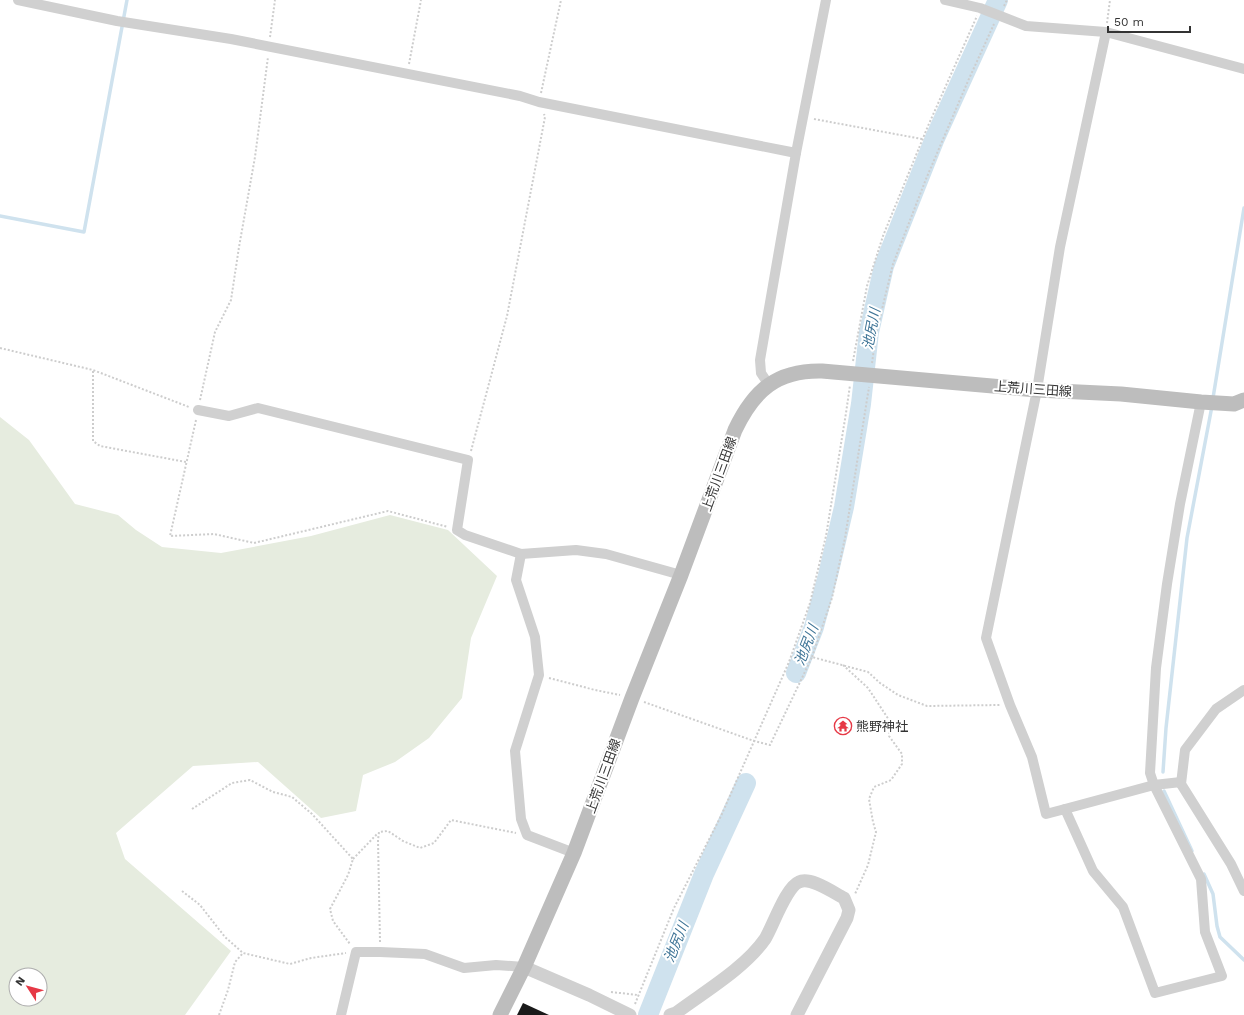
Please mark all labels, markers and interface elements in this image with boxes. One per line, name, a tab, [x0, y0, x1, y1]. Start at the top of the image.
scale bar	[1108, 8, 1190, 34]
text: 50 m	[1114, 15, 1144, 29]
water label: 池尻川	[859, 305, 883, 351]
street label: 上荒川三田線	[994, 379, 1072, 399]
street label: 上荒川三田線	[699, 435, 739, 513]
water label: 池尻川	[791, 621, 822, 667]
temple icon: 熊野神社	[833, 716, 853, 736]
place label: 熊野神社	[856, 719, 908, 734]
street label: 上荒川三田線	[583, 737, 623, 815]
water label: 池尻川	[661, 918, 692, 964]
north arrow	[8, 967, 48, 1007]
text: N	[13, 974, 28, 989]

